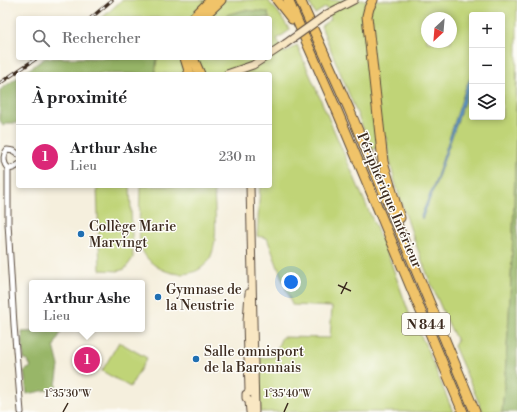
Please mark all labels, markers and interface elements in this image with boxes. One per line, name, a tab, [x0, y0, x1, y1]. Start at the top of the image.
north arrow	[421, 12, 457, 48]
map controls	[469, 12, 505, 120]
button: +	[469, 12, 505, 48]
search box	[16, 16, 272, 60]
icon: search	[30, 27, 52, 49]
text: Rechercher	[62, 29, 141, 48]
button: −	[469, 48, 505, 84]
button: layers	[469, 84, 505, 120]
text: À proximité	[32, 87, 127, 109]
street label: Périphérique Intérieur	[352, 130, 426, 271]
text: Arthur Ashe	[70, 139, 157, 158]
text: 1	[42, 149, 48, 165]
text: 230 m	[219, 149, 256, 165]
text: Lieu	[70, 158, 97, 174]
place label: Collège Marie Marvingt	[89, 218, 176, 252]
marker: Collège Marie Marvingt	[76, 229, 86, 239]
your location	[281, 272, 301, 292]
popup	[29, 280, 145, 332]
place label: Gymnase de la Neustrie	[166, 281, 242, 315]
text: Arthur Ashe	[43, 289, 131, 308]
marker: Gymnase de la Neustrie	[153, 292, 163, 302]
text: Lieu	[43, 308, 70, 324]
road number: N 844	[402, 313, 450, 335]
place label: Salle omnisport de la Baronnais	[204, 343, 304, 377]
pin: 1	[74, 345, 100, 375]
marker: Salle omnisport de la Baronnais	[191, 354, 201, 364]
text: 1°35'30"W	[45, 388, 92, 400]
text: 1°35'40"W	[265, 388, 312, 400]

